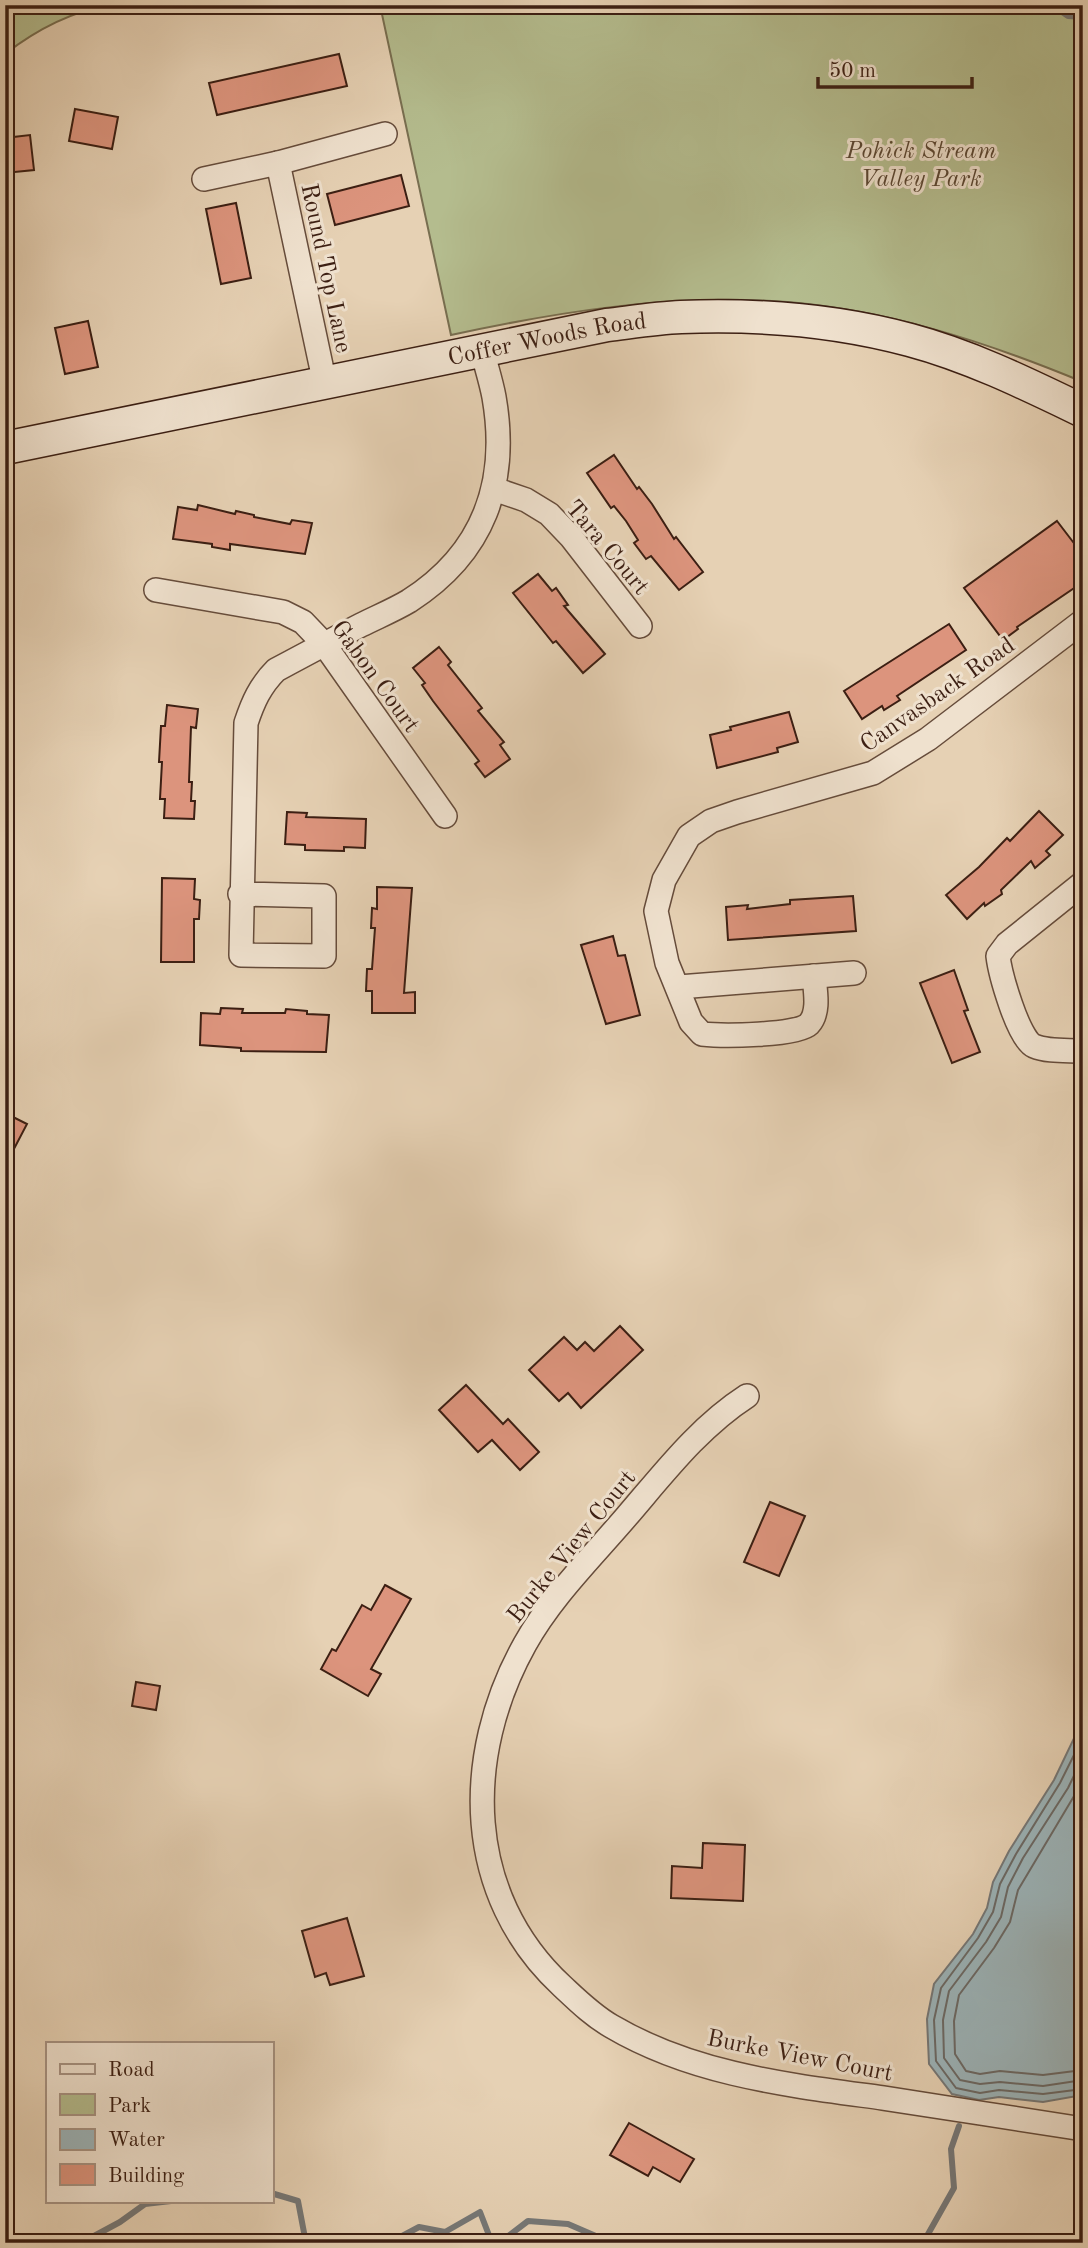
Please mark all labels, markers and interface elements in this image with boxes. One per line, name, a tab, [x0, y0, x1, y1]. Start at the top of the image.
scale bar	[818, 46, 972, 90]
text: 50 m	[829, 61, 876, 82]
park label: Pohick Stream Valley Park	[845, 140, 996, 192]
street label: Round Top Lane	[295, 182, 355, 355]
street label: Coffer Woods Road	[446, 310, 648, 371]
street label: Tara Court	[560, 496, 653, 600]
street label: Gabon Court	[326, 617, 423, 738]
street label: Canvasback Road	[857, 633, 1020, 758]
street label: Burke View Court	[504, 1466, 641, 1628]
street label: Burke View Court	[705, 2027, 895, 2087]
legend	[46, 2042, 273, 2202]
text: Road	[108, 2060, 155, 2081]
text: Park	[108, 2096, 151, 2117]
text: Water	[108, 2130, 165, 2151]
text: Building	[108, 2166, 185, 2187]

